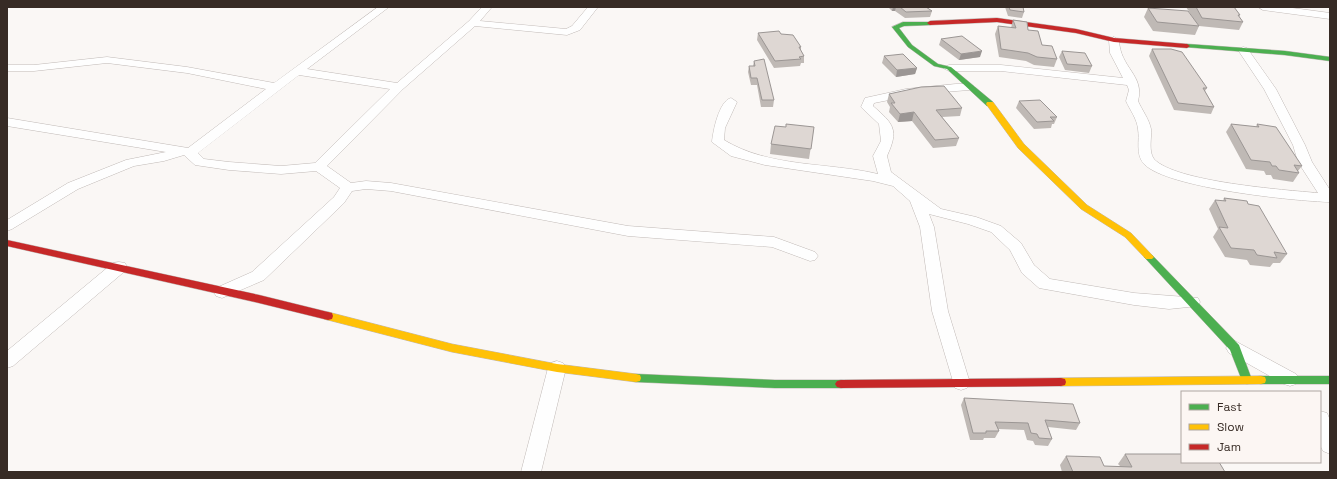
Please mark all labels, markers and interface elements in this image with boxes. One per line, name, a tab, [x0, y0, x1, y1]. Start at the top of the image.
legend	[1181, 391, 1321, 463]
text: Fast	[1217, 399, 1242, 415]
text: Slow	[1217, 419, 1244, 435]
text: Jam	[1217, 439, 1241, 455]

